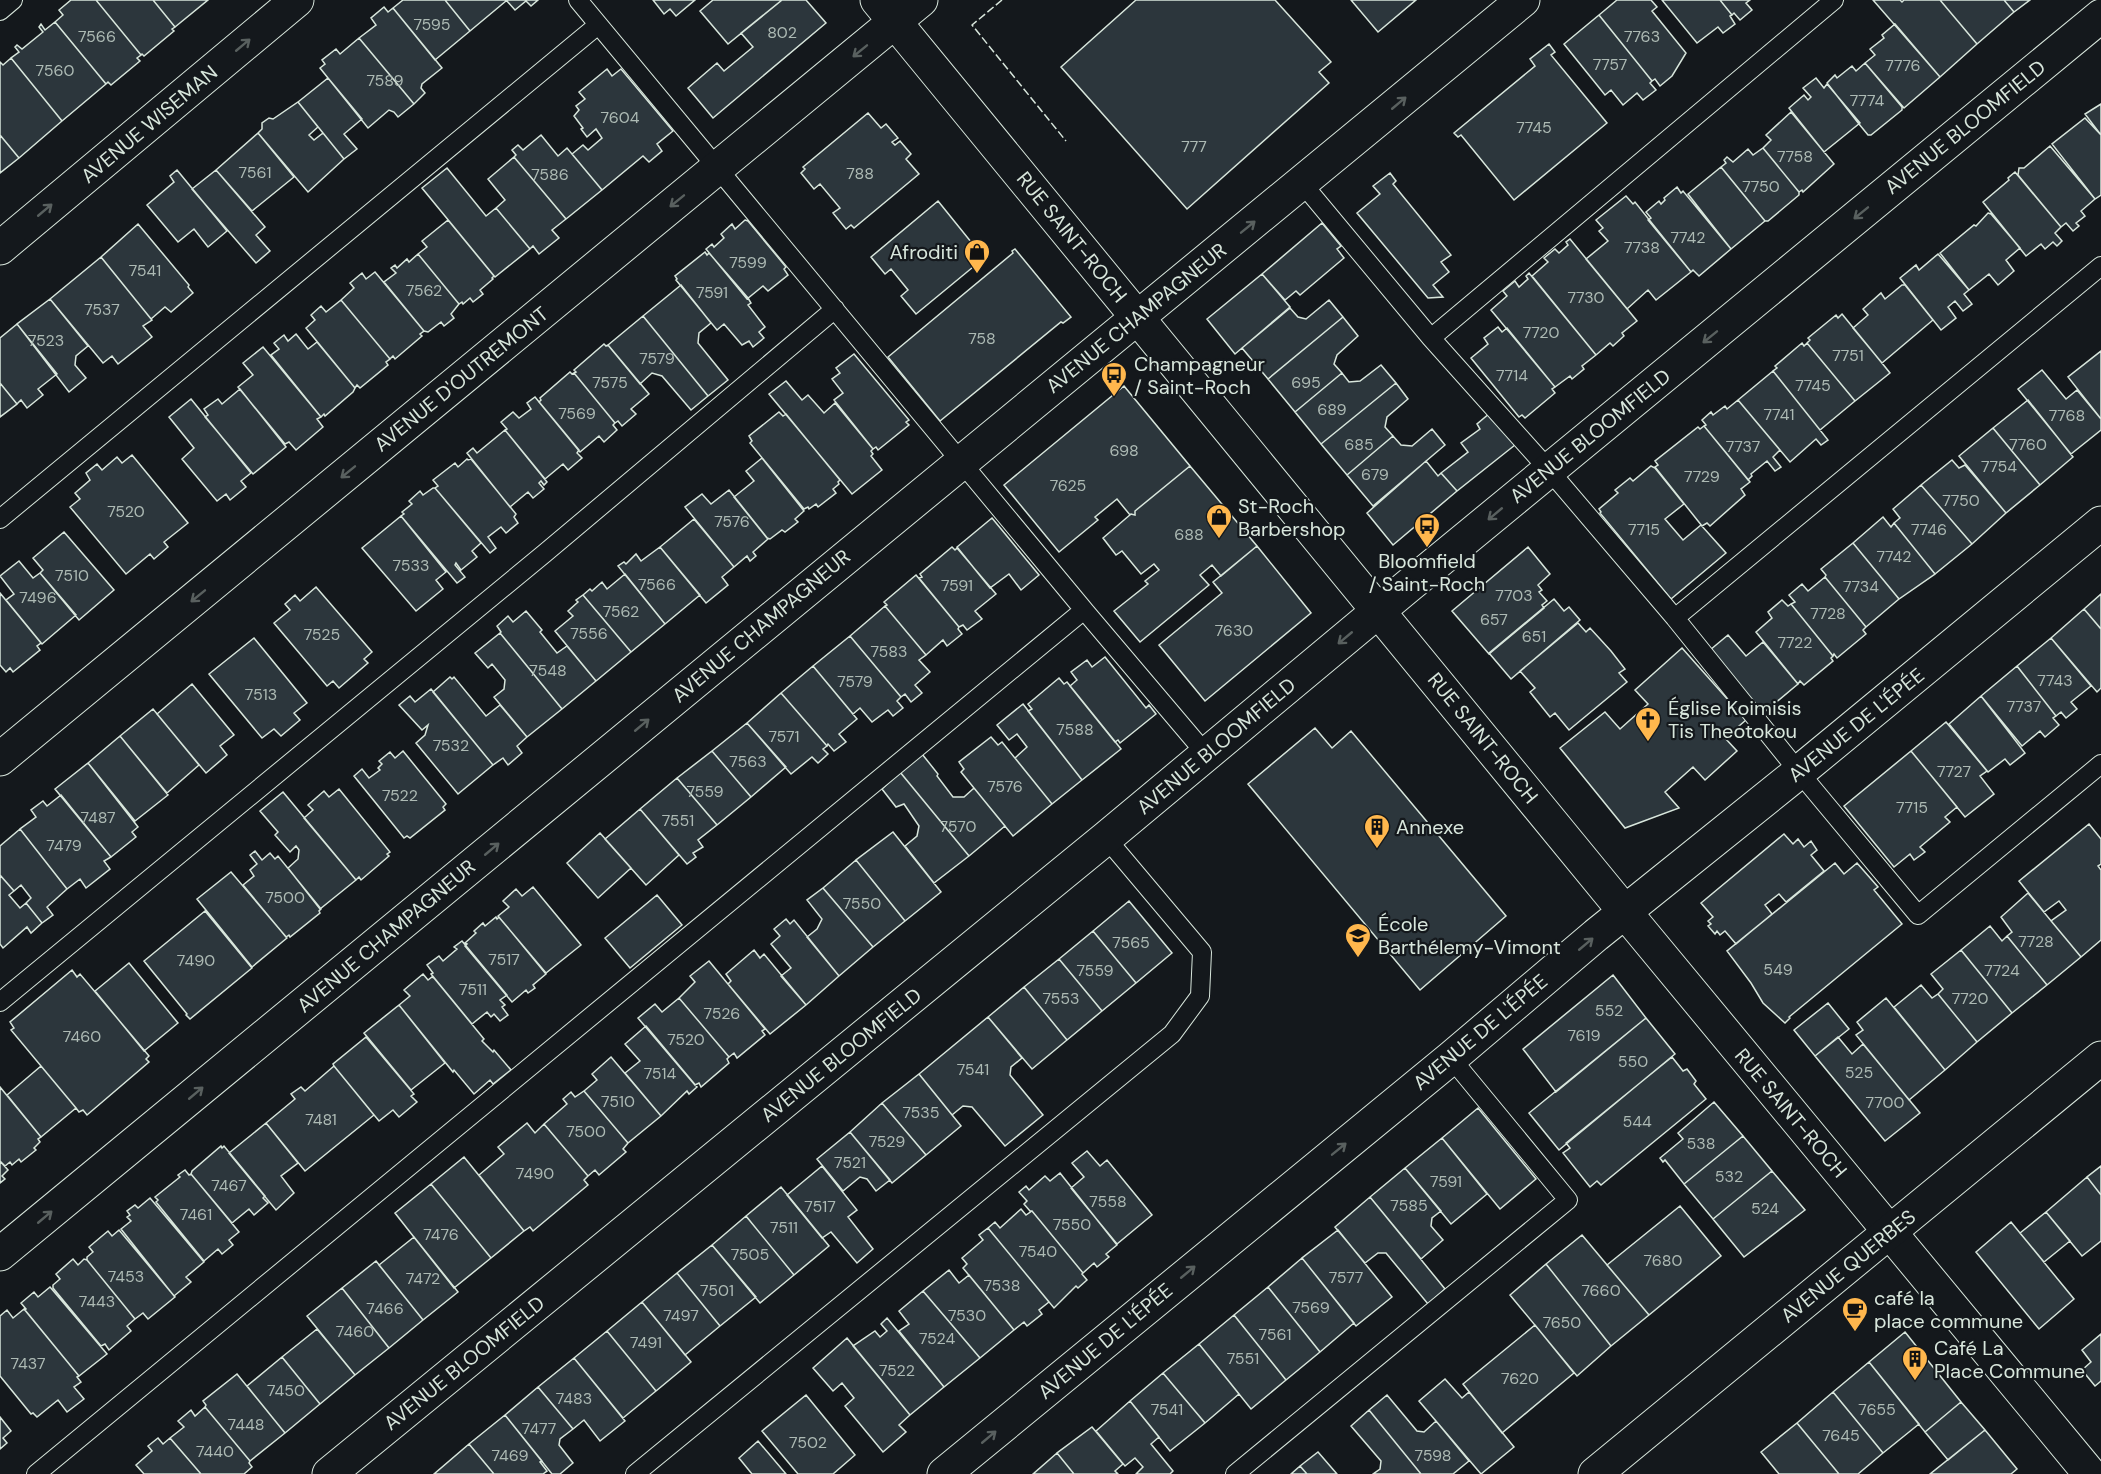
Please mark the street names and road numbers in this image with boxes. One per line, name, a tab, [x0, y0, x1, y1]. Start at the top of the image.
street label: AVENUE BLOOMFIELD	[1879, 54, 2051, 200]
street label: AVENUE WISEMAN	[75, 59, 223, 189]
street label: RUE SAINT-ROCH	[1011, 166, 1133, 308]
street label: AVENUE CHAMPAGNEUR	[1040, 237, 1232, 399]
street label: AVENUE D'OUTREMONT	[369, 301, 553, 457]
street label: AVENUE BLOOMFIELD	[1504, 363, 1676, 509]
street label: AVENUE CHAMPAGNEUR	[666, 544, 856, 708]
street label: AVENUE DE L'ÉPÉE	[1783, 662, 1929, 788]
street label: RUE SAINT-ROCH	[1422, 667, 1544, 809]
street label: AVENUE BLOOMFIELD	[1131, 672, 1301, 820]
street label: AVENUE CHAMPAGNEUR	[291, 854, 481, 1018]
street label: AVENUE DE L'ÉPÉE	[1407, 968, 1553, 1096]
street label: AVENUE BLOOMFIELD	[755, 982, 927, 1128]
street label: RUE SAINT-ROCH	[1729, 1043, 1853, 1183]
street label: AVENUE QUERBES	[1775, 1204, 1921, 1328]
street label: AVENUE DE L'ÉPÉE	[1032, 1277, 1178, 1405]
street label: AVENUE BLOOMFIELD	[378, 1290, 550, 1436]

